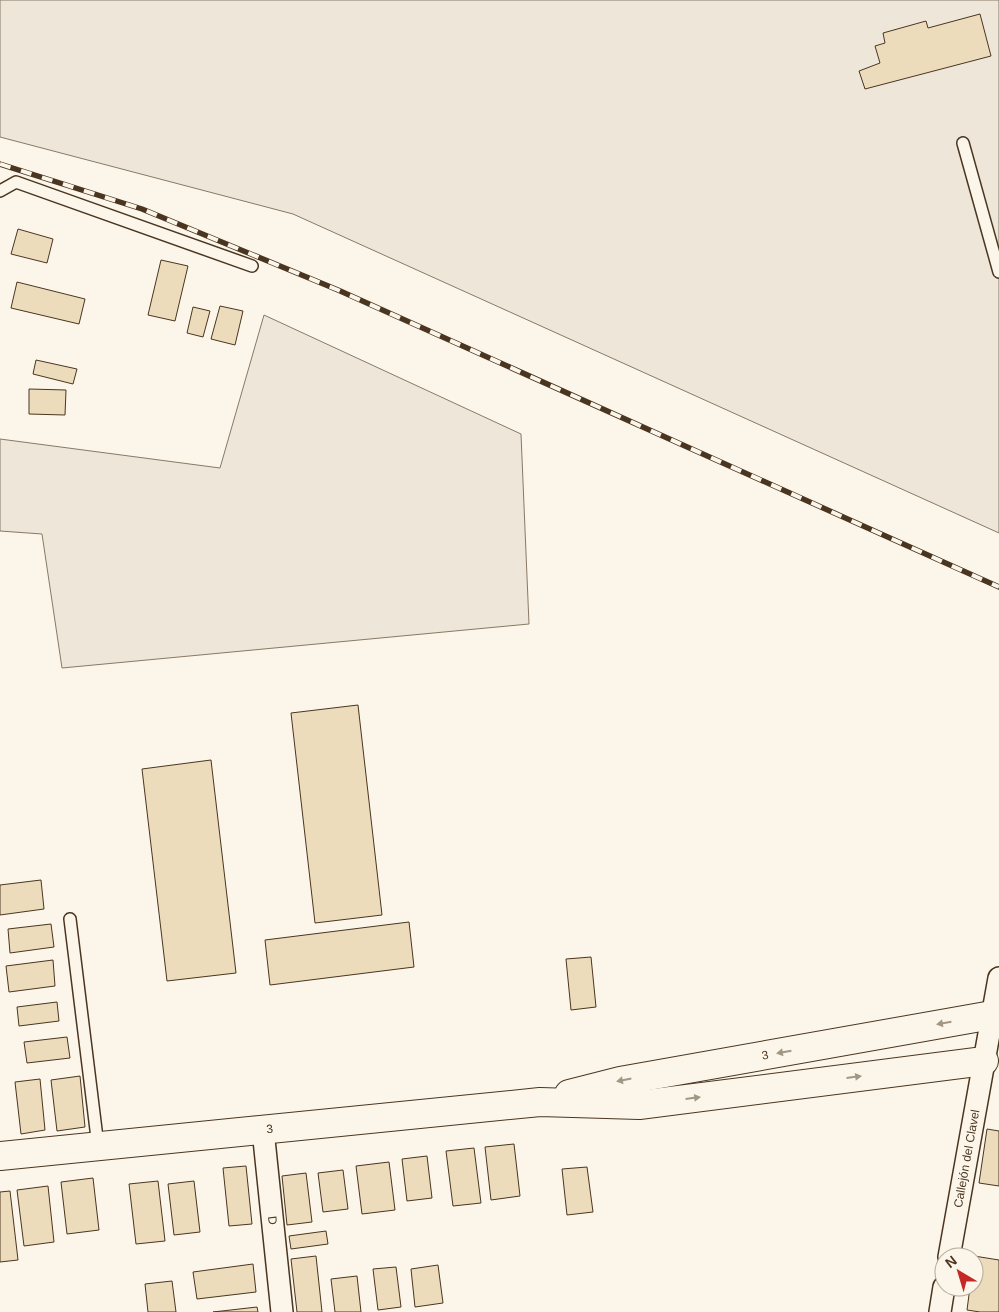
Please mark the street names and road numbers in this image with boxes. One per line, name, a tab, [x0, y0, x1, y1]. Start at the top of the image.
street label: 3	[761, 1048, 770, 1063]
street label: Callejón del Clavel	[951, 1108, 982, 1209]
street label: 3	[266, 1122, 274, 1136]
street label: D	[265, 1215, 280, 1226]

